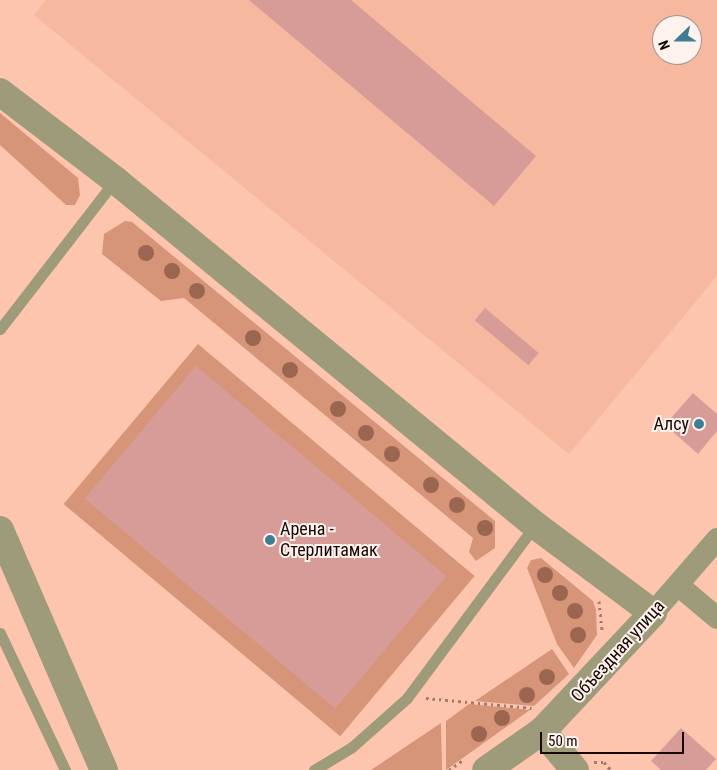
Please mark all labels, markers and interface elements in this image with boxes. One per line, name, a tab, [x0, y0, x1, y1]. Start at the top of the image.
north arrow	[652, 15, 702, 65]
text: N	[655, 38, 673, 52]
place label: Алсу	[653, 413, 689, 435]
marker: Алсу	[693, 418, 705, 430]
place label: Арена - Стерлитамак	[280, 519, 378, 562]
marker: Арена - Стерлитамак	[264, 534, 276, 546]
street label: Объездная улица	[567, 596, 669, 706]
scale bar	[542, 722, 686, 754]
text: 50 m	[548, 732, 578, 750]

